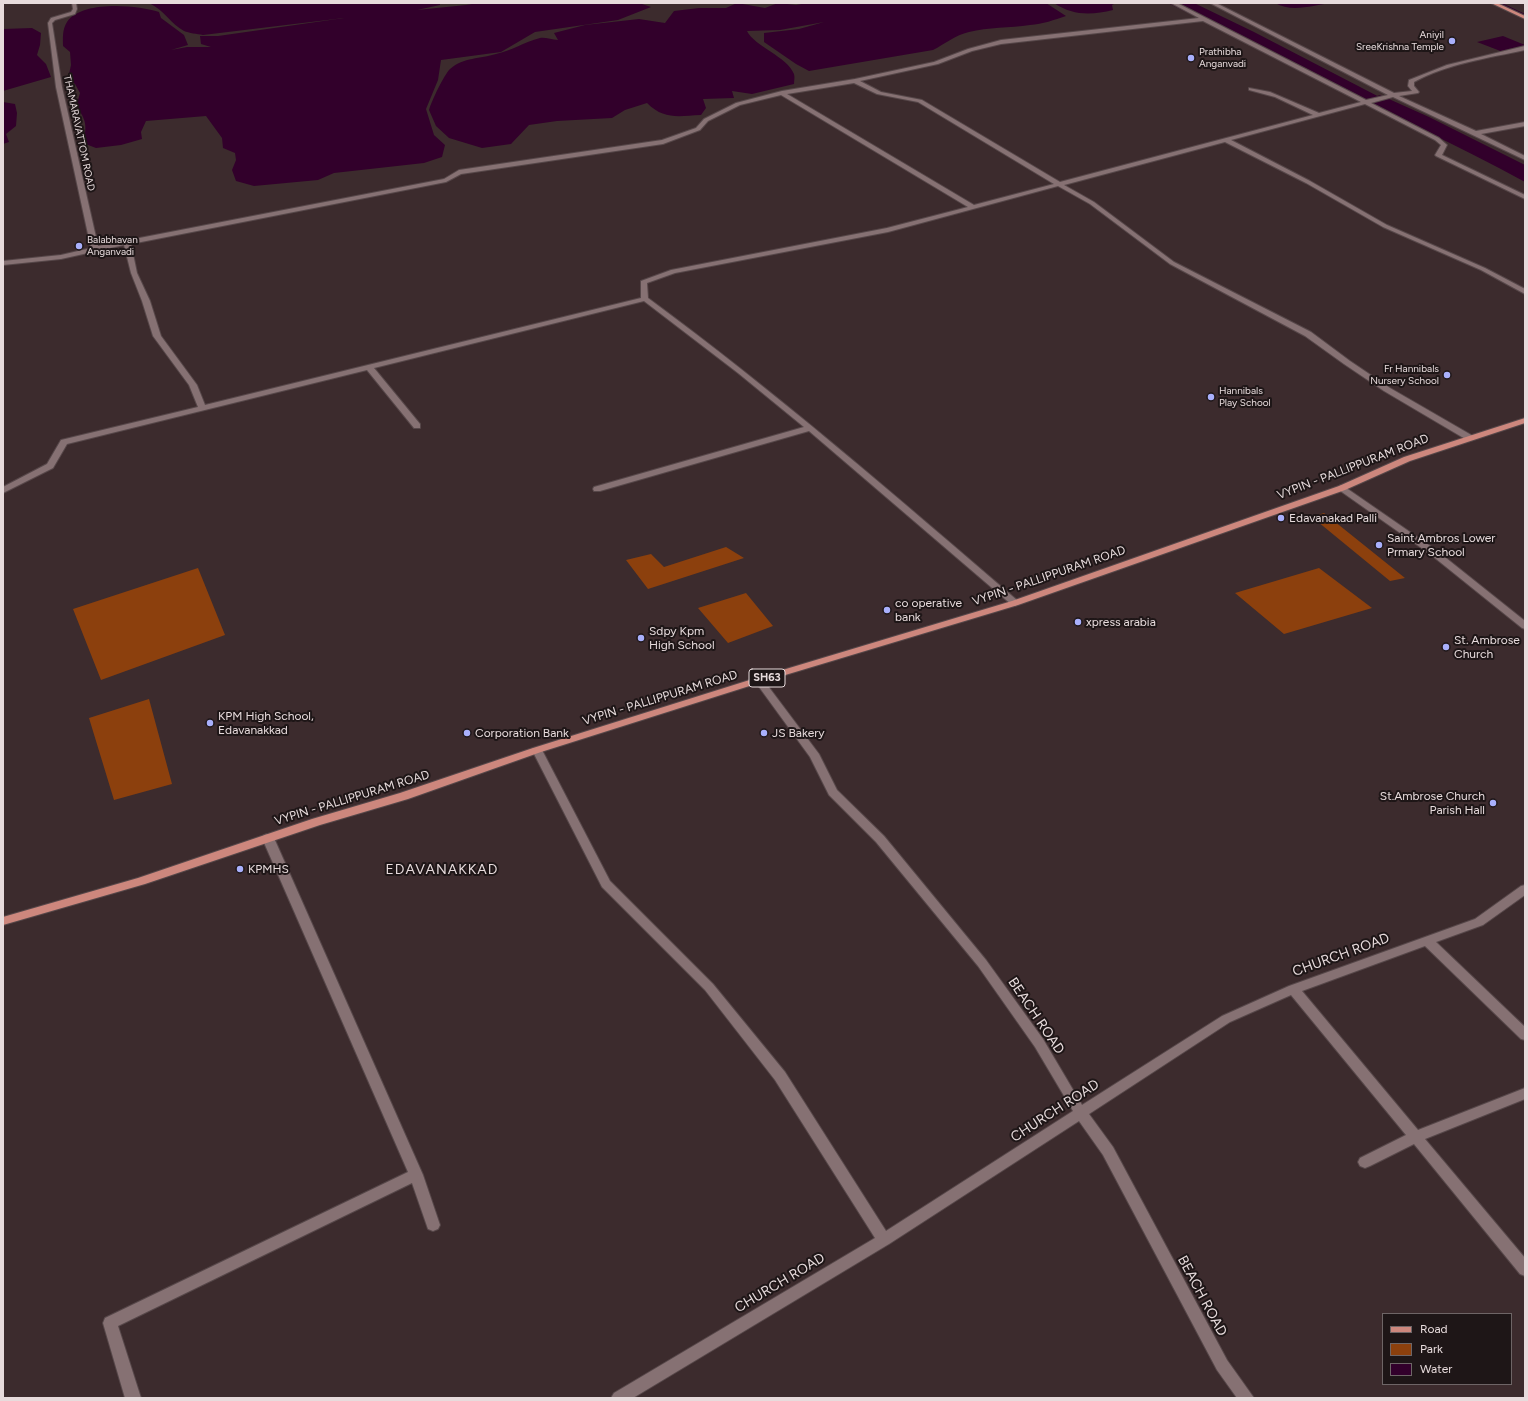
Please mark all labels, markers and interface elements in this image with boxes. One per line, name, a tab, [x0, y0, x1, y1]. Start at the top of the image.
place label: Aniyil SreeKrishna Temple	[1356, 29, 1444, 52]
marker: Aniyil SreeKrishna Temple	[1447, 36, 1457, 46]
place label: Prathibha Anganvadi	[1199, 46, 1246, 70]
marker: Prathibha Anganvadi	[1186, 53, 1196, 63]
street label: THAMARAVATTOM ROAD	[61, 74, 97, 192]
place label: Balabhavan Anganvadi	[87, 234, 138, 258]
marker: Balabhavan Anganvadi	[74, 241, 84, 251]
place label: Fr Hannibals Nursery School	[1370, 363, 1439, 386]
marker: Fr Hannibals Nursery School	[1442, 370, 1452, 380]
place label: Hannibals Play School	[1219, 385, 1271, 408]
marker: Hannibals Play School	[1206, 392, 1216, 402]
street label: VYPIN - PALLIPPURAM ROAD	[1275, 431, 1431, 503]
place label: Edavanakad Palli	[1289, 511, 1377, 525]
marker: Edavanakad Palli	[1276, 513, 1286, 523]
place label: Saint Ambros Lower Prmary School	[1387, 531, 1495, 559]
marker: Saint Ambros Lower Prmary School	[1374, 540, 1384, 550]
street label: VYPIN - PALLIPPURAM ROAD	[970, 543, 1128, 609]
place label: co operative bank	[895, 596, 962, 624]
marker: co operative bank	[882, 605, 892, 615]
place label: xpress arabia	[1086, 615, 1156, 629]
marker: xpress arabia	[1073, 617, 1083, 627]
place label: Sdpy Kpm High School	[649, 624, 715, 652]
marker: Sdpy Kpm High School	[636, 633, 646, 643]
place label: St. Ambrose Church	[1454, 633, 1520, 661]
marker: St. Ambrose Church	[1441, 642, 1451, 652]
street label: VYPIN - PALLIPPURAM ROAD	[581, 668, 739, 728]
road number: SH63	[749, 669, 785, 687]
place label: KPM High School, Edavanakkad	[218, 709, 314, 737]
marker: KPM High School, Edavanakkad	[205, 718, 215, 728]
place label: Corporation Bank	[475, 726, 569, 740]
place label: JS Bakery	[772, 726, 825, 740]
marker: Corporation Bank	[462, 728, 472, 738]
marker: JS Bakery	[759, 728, 769, 738]
street label: VYPIN - PALLIPPURAM ROAD	[273, 768, 431, 828]
place label: St.Ambrose Church Parish Hall	[1380, 789, 1485, 817]
marker: St.Ambrose Church Parish Hall	[1488, 798, 1498, 808]
place label: KPMHS	[248, 862, 289, 876]
district label: EDAVANAKKAD	[386, 862, 498, 878]
marker: KPMHS	[235, 864, 245, 874]
street label: CHURCH ROAD	[1290, 930, 1392, 980]
street label: BEACH ROAD	[1004, 974, 1068, 1058]
street label: CHURCH ROAD	[1008, 1076, 1102, 1146]
street label: CHURCH ROAD	[732, 1250, 828, 1316]
street label: BEACH ROAD	[1174, 1253, 1230, 1339]
legend	[1382, 1313, 1512, 1385]
text: Road	[1420, 1322, 1448, 1336]
text: Park	[1420, 1342, 1443, 1356]
text: Water	[1420, 1362, 1452, 1376]

